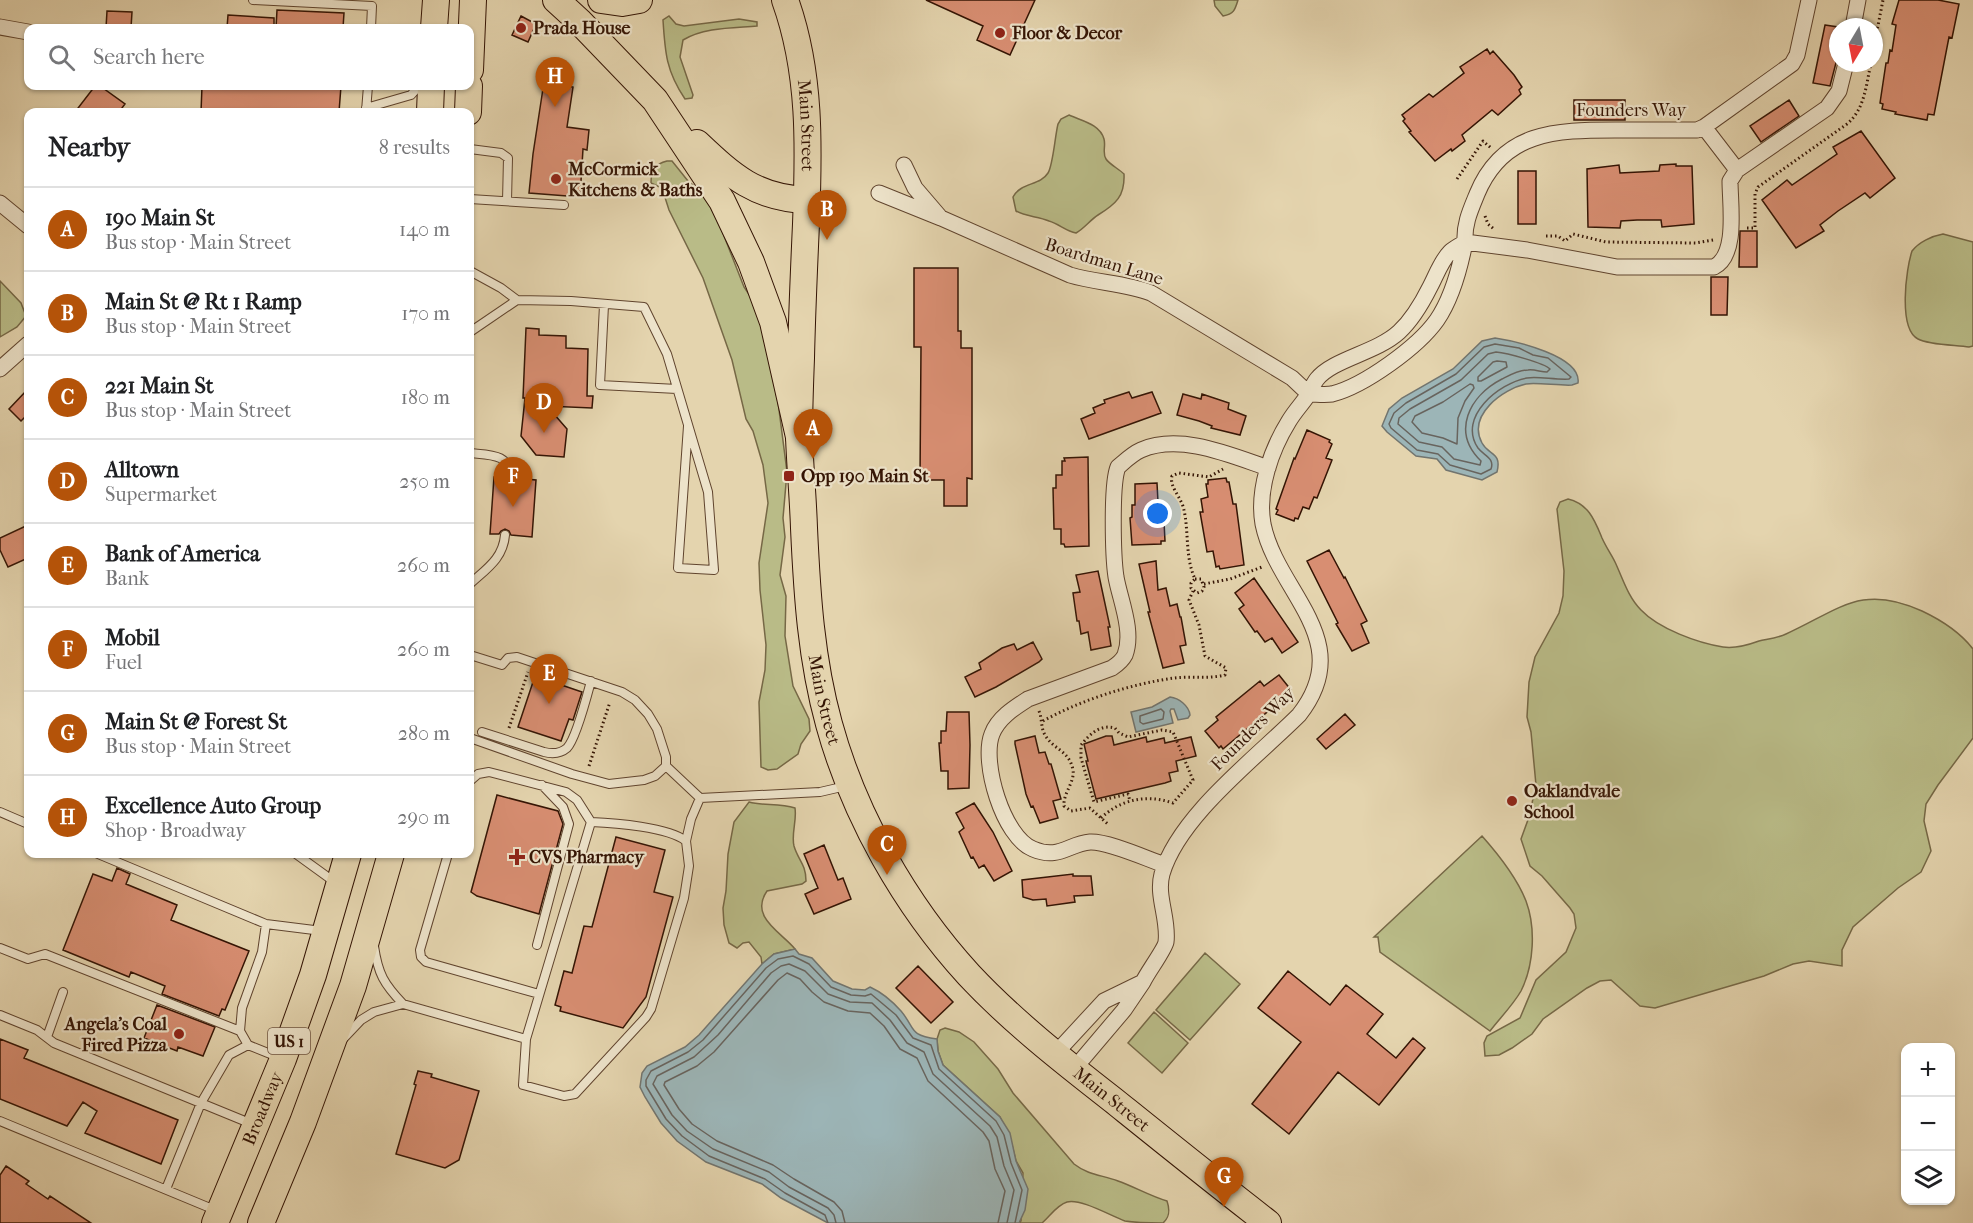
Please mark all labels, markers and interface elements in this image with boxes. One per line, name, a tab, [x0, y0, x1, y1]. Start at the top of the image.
place label: Prada House	[533, 18, 631, 39]
north arrow	[1829, 18, 1883, 72]
marker: Prada House	[514, 21, 528, 35]
place label: Floor & Decor	[1011, 23, 1123, 44]
search box	[24, 24, 474, 90]
marker: Floor & Decor	[993, 26, 1007, 40]
icon: search	[45, 41, 78, 74]
text: Search here	[93, 44, 205, 70]
pin: H	[536, 57, 574, 107]
street label: Main Street	[793, 79, 818, 172]
street label: Founders Way	[1576, 100, 1687, 121]
text: Nearby	[48, 132, 130, 163]
text: 8 results	[379, 136, 450, 159]
place label: McCormick Kitchens & Baths	[567, 159, 703, 201]
marker: McCormick Kitchens & Baths	[549, 172, 563, 186]
pin: B	[808, 190, 846, 240]
text: 190 Main St	[105, 205, 215, 231]
text: A	[61, 218, 74, 241]
text: 140 m	[399, 218, 450, 241]
text: Bus stop · Main Street	[105, 231, 291, 254]
street label: Boardman Lane	[1042, 234, 1166, 290]
text: Main St @ Rt 1 Ramp	[105, 289, 302, 315]
text: B	[61, 302, 74, 325]
text: 170 m	[401, 302, 450, 325]
text: Bus stop · Main Street	[105, 315, 291, 338]
text: 221 Main St	[105, 373, 214, 399]
pin: D	[524, 384, 564, 433]
text: C	[61, 386, 74, 409]
text: 180 m	[401, 386, 450, 409]
text: Bus stop · Main Street	[105, 399, 291, 422]
pin: A	[794, 410, 832, 459]
text: Alltown	[105, 457, 179, 483]
pin: F	[494, 458, 532, 507]
place label: Opp 190 Main St	[801, 466, 929, 487]
marker: Opp 190 Main St	[782, 469, 796, 483]
text: D	[60, 470, 75, 493]
text: 250 m	[399, 470, 450, 493]
text: Supermarket	[105, 483, 217, 506]
your location	[1143, 499, 1172, 528]
text: Bank of America	[105, 541, 260, 567]
text: E	[61, 554, 74, 577]
text: 260 m	[397, 554, 450, 577]
text: Bank	[105, 567, 149, 590]
text: Mobil	[105, 625, 160, 651]
text: F	[62, 638, 73, 661]
text: 260 m	[397, 638, 450, 661]
text: Fuel	[105, 651, 142, 674]
street label: Main Street	[804, 653, 845, 748]
pin: E	[530, 654, 568, 704]
street label: Founders Way	[1207, 682, 1300, 775]
text: Main St @ Forest St	[105, 709, 287, 735]
text: G	[60, 722, 75, 745]
text: 280 m	[398, 722, 450, 745]
text: Bus stop · Main Street	[105, 735, 291, 758]
place label: Oaklandvale School	[1524, 781, 1620, 823]
text: Excellence Auto Group	[105, 793, 321, 819]
marker: Oaklandvale School	[1505, 794, 1519, 808]
text: H	[60, 806, 75, 829]
text: 290 m	[397, 806, 450, 829]
text: Shop · Broadway	[105, 819, 246, 842]
pin: C	[868, 826, 906, 875]
place label: CVS Pharmacy	[529, 847, 645, 868]
marker: CVS Pharmacy	[510, 850, 524, 864]
place label: Angela's Coal Fired Pizza	[63, 1014, 168, 1056]
marker: Angela's Coal Fired Pizza	[172, 1027, 186, 1041]
road number: US 1	[268, 1028, 310, 1054]
map controls	[1901, 1043, 1955, 1205]
button: +	[1901, 1043, 1955, 1097]
street label: Main Street	[1069, 1062, 1155, 1136]
street label: Broadway	[238, 1067, 288, 1148]
button: −	[1901, 1097, 1955, 1151]
button: layers	[1901, 1151, 1955, 1205]
pin: G	[1204, 1158, 1244, 1207]

